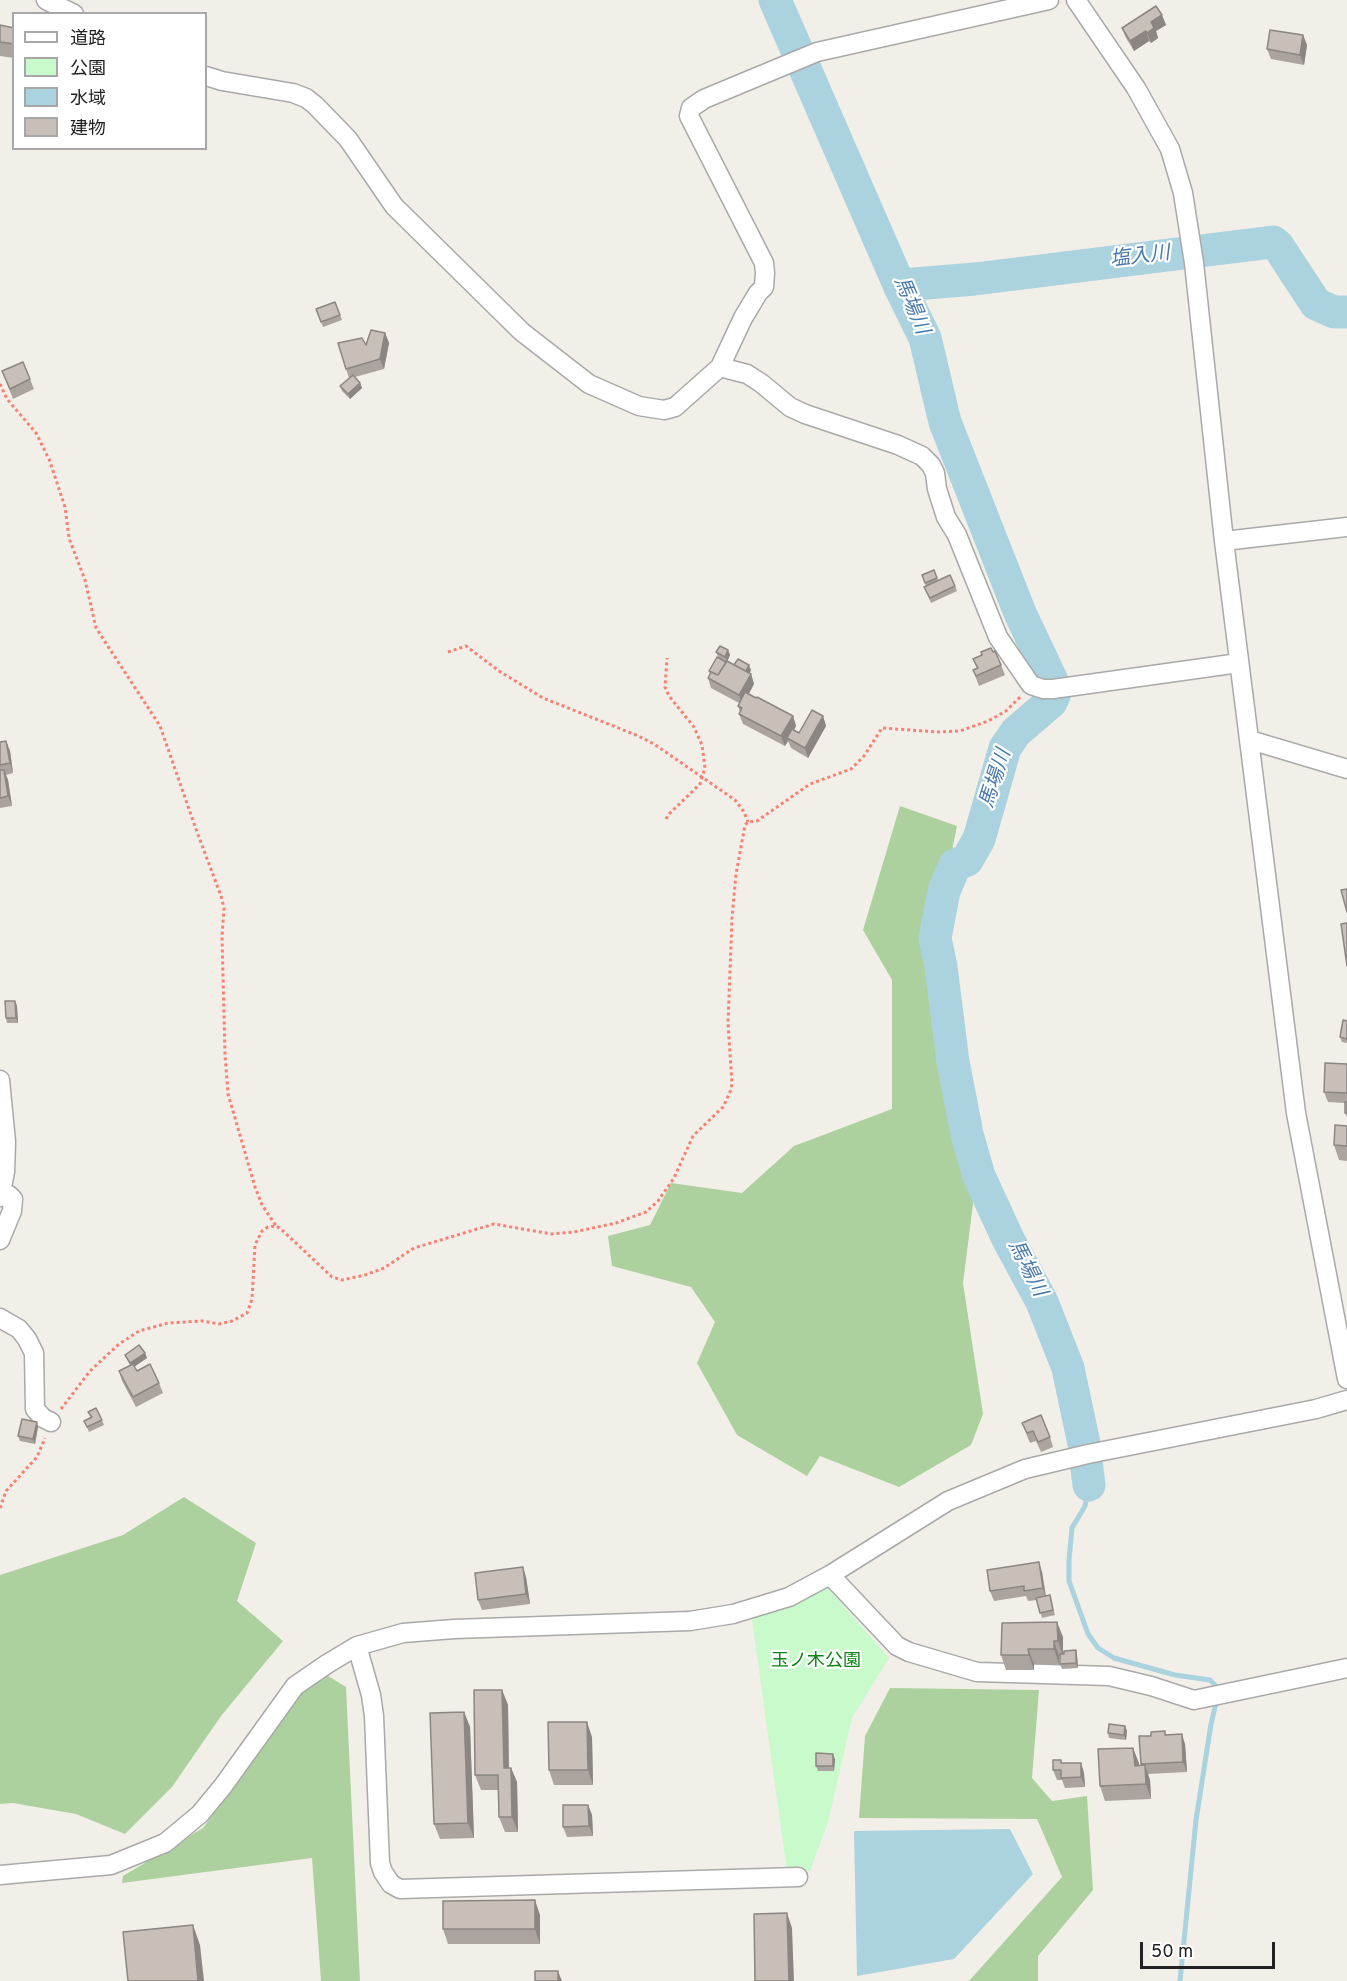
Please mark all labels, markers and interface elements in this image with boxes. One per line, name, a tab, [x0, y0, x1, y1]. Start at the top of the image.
legend	[12, 12, 207, 150]
text: 道路	[70, 28, 106, 51]
text: 公園	[70, 58, 106, 81]
text: 水域	[70, 88, 106, 111]
text: 建物	[70, 118, 106, 141]
water label: 塩入川	[1109, 242, 1171, 274]
water label: 馬場川	[887, 274, 933, 338]
water label: 馬場川	[976, 747, 1018, 811]
water label: 馬場川	[1002, 1237, 1050, 1301]
park label: 玉ノ木公園	[771, 1651, 861, 1673]
scale bar	[1143, 1930, 1278, 1968]
text: 50 m	[1151, 1941, 1193, 1964]

